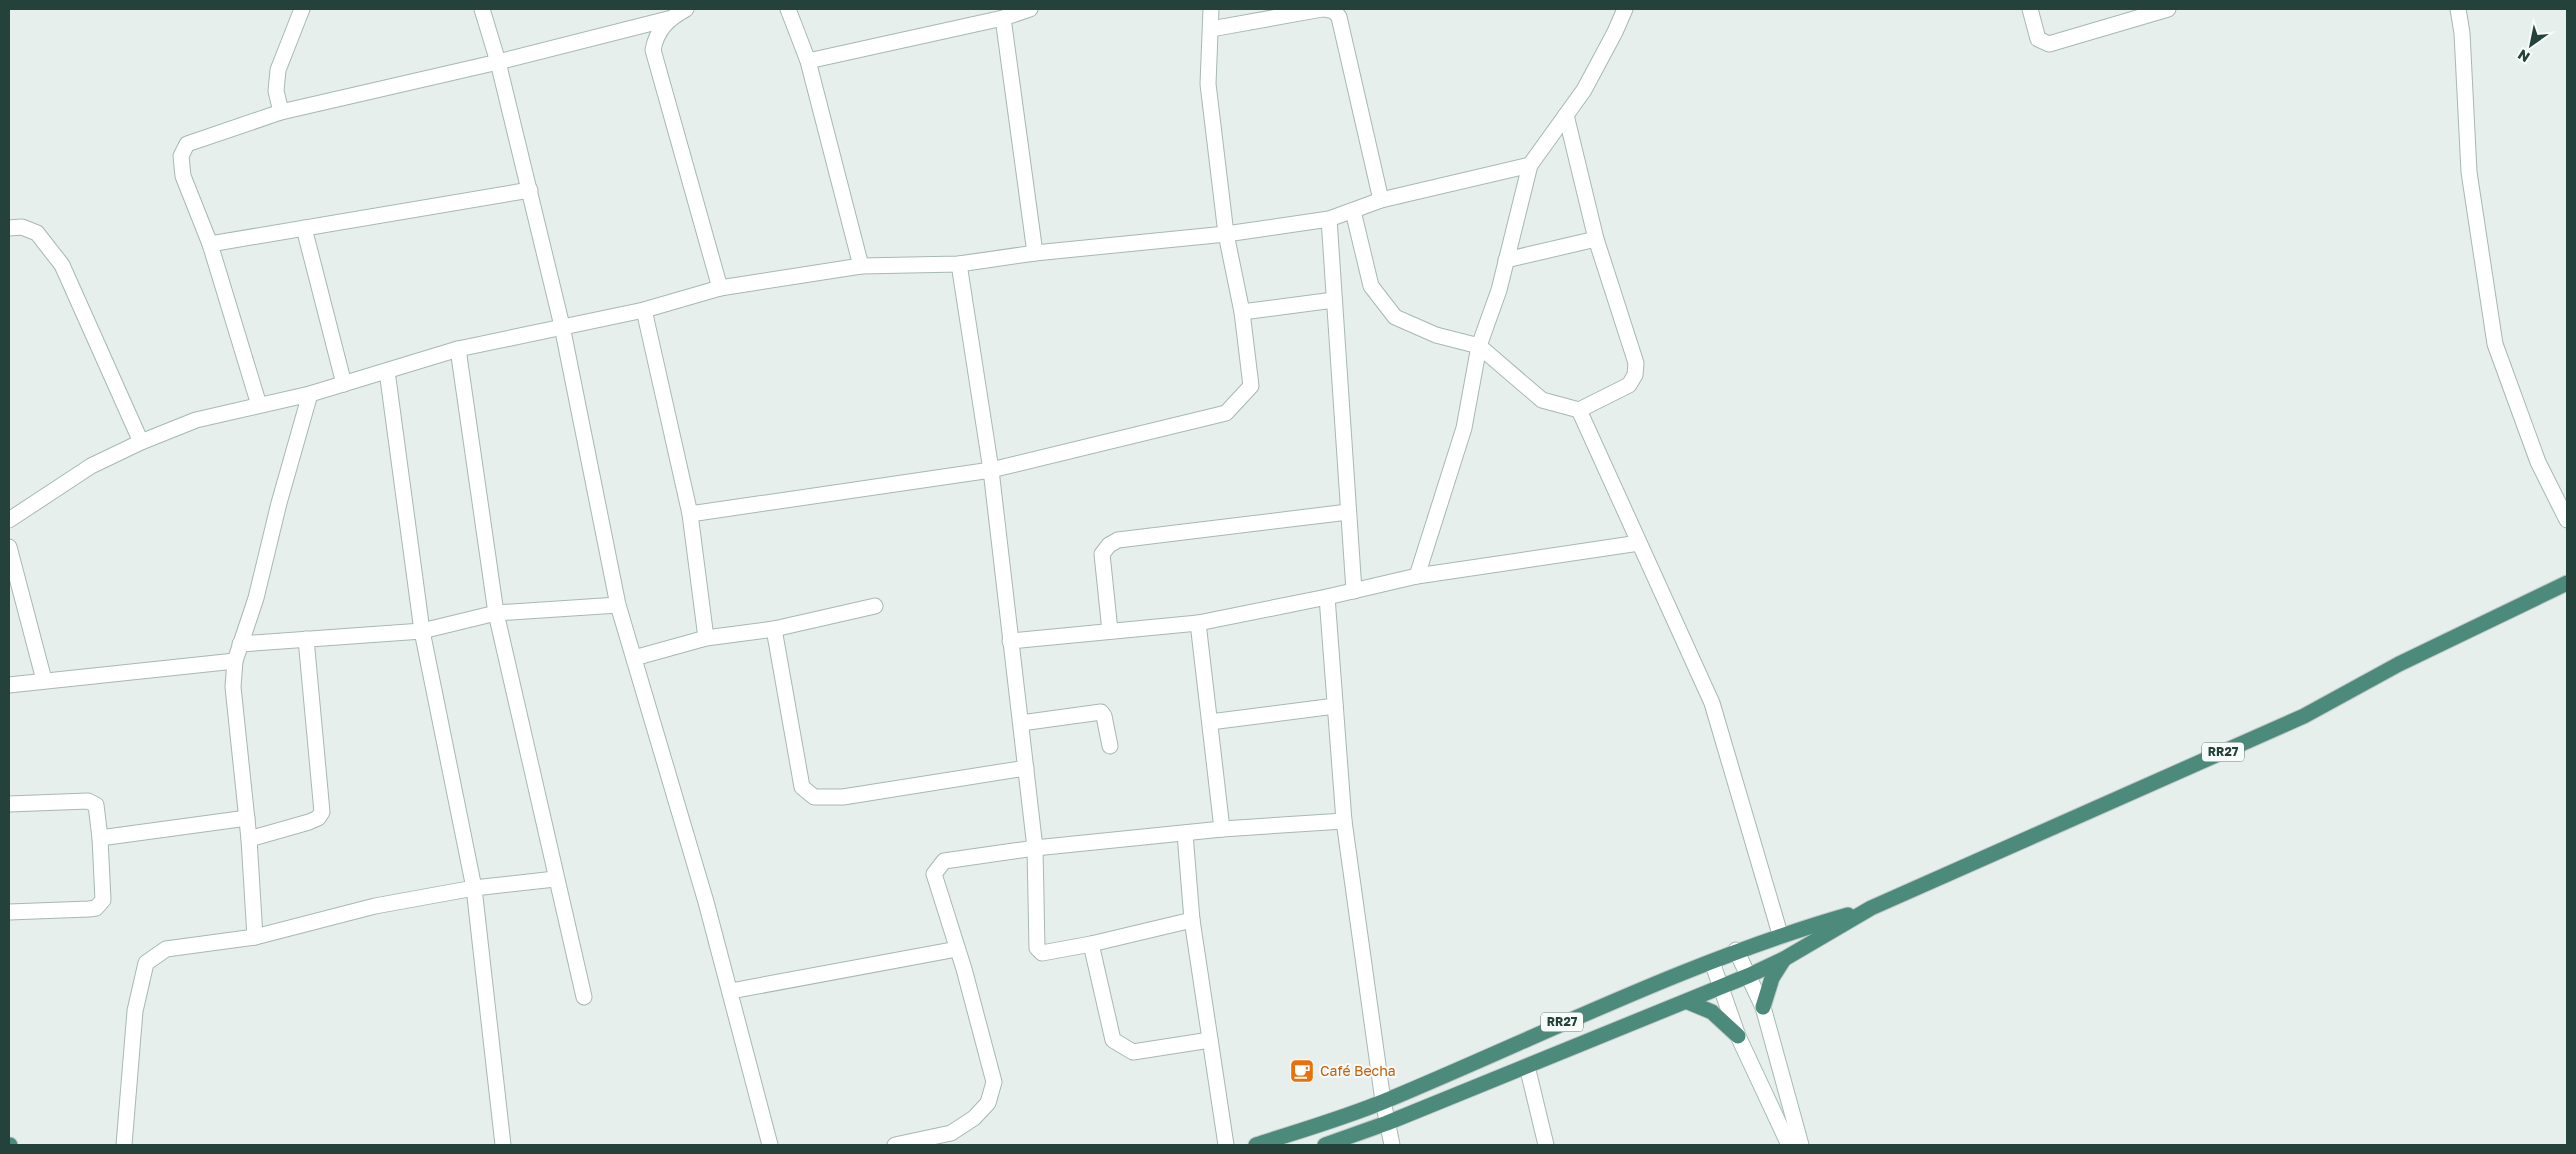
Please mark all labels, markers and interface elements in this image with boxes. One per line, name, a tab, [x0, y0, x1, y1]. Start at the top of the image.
north arrow	[2506, 20, 2556, 70]
text: N	[2515, 46, 2533, 66]
road number: RR27	[2202, 742, 2244, 762]
road number: RR27	[1541, 1012, 1583, 1032]
cafe icon: Café Becha	[1289, 1058, 1315, 1084]
place label: Café Becha	[1320, 1062, 1396, 1079]

